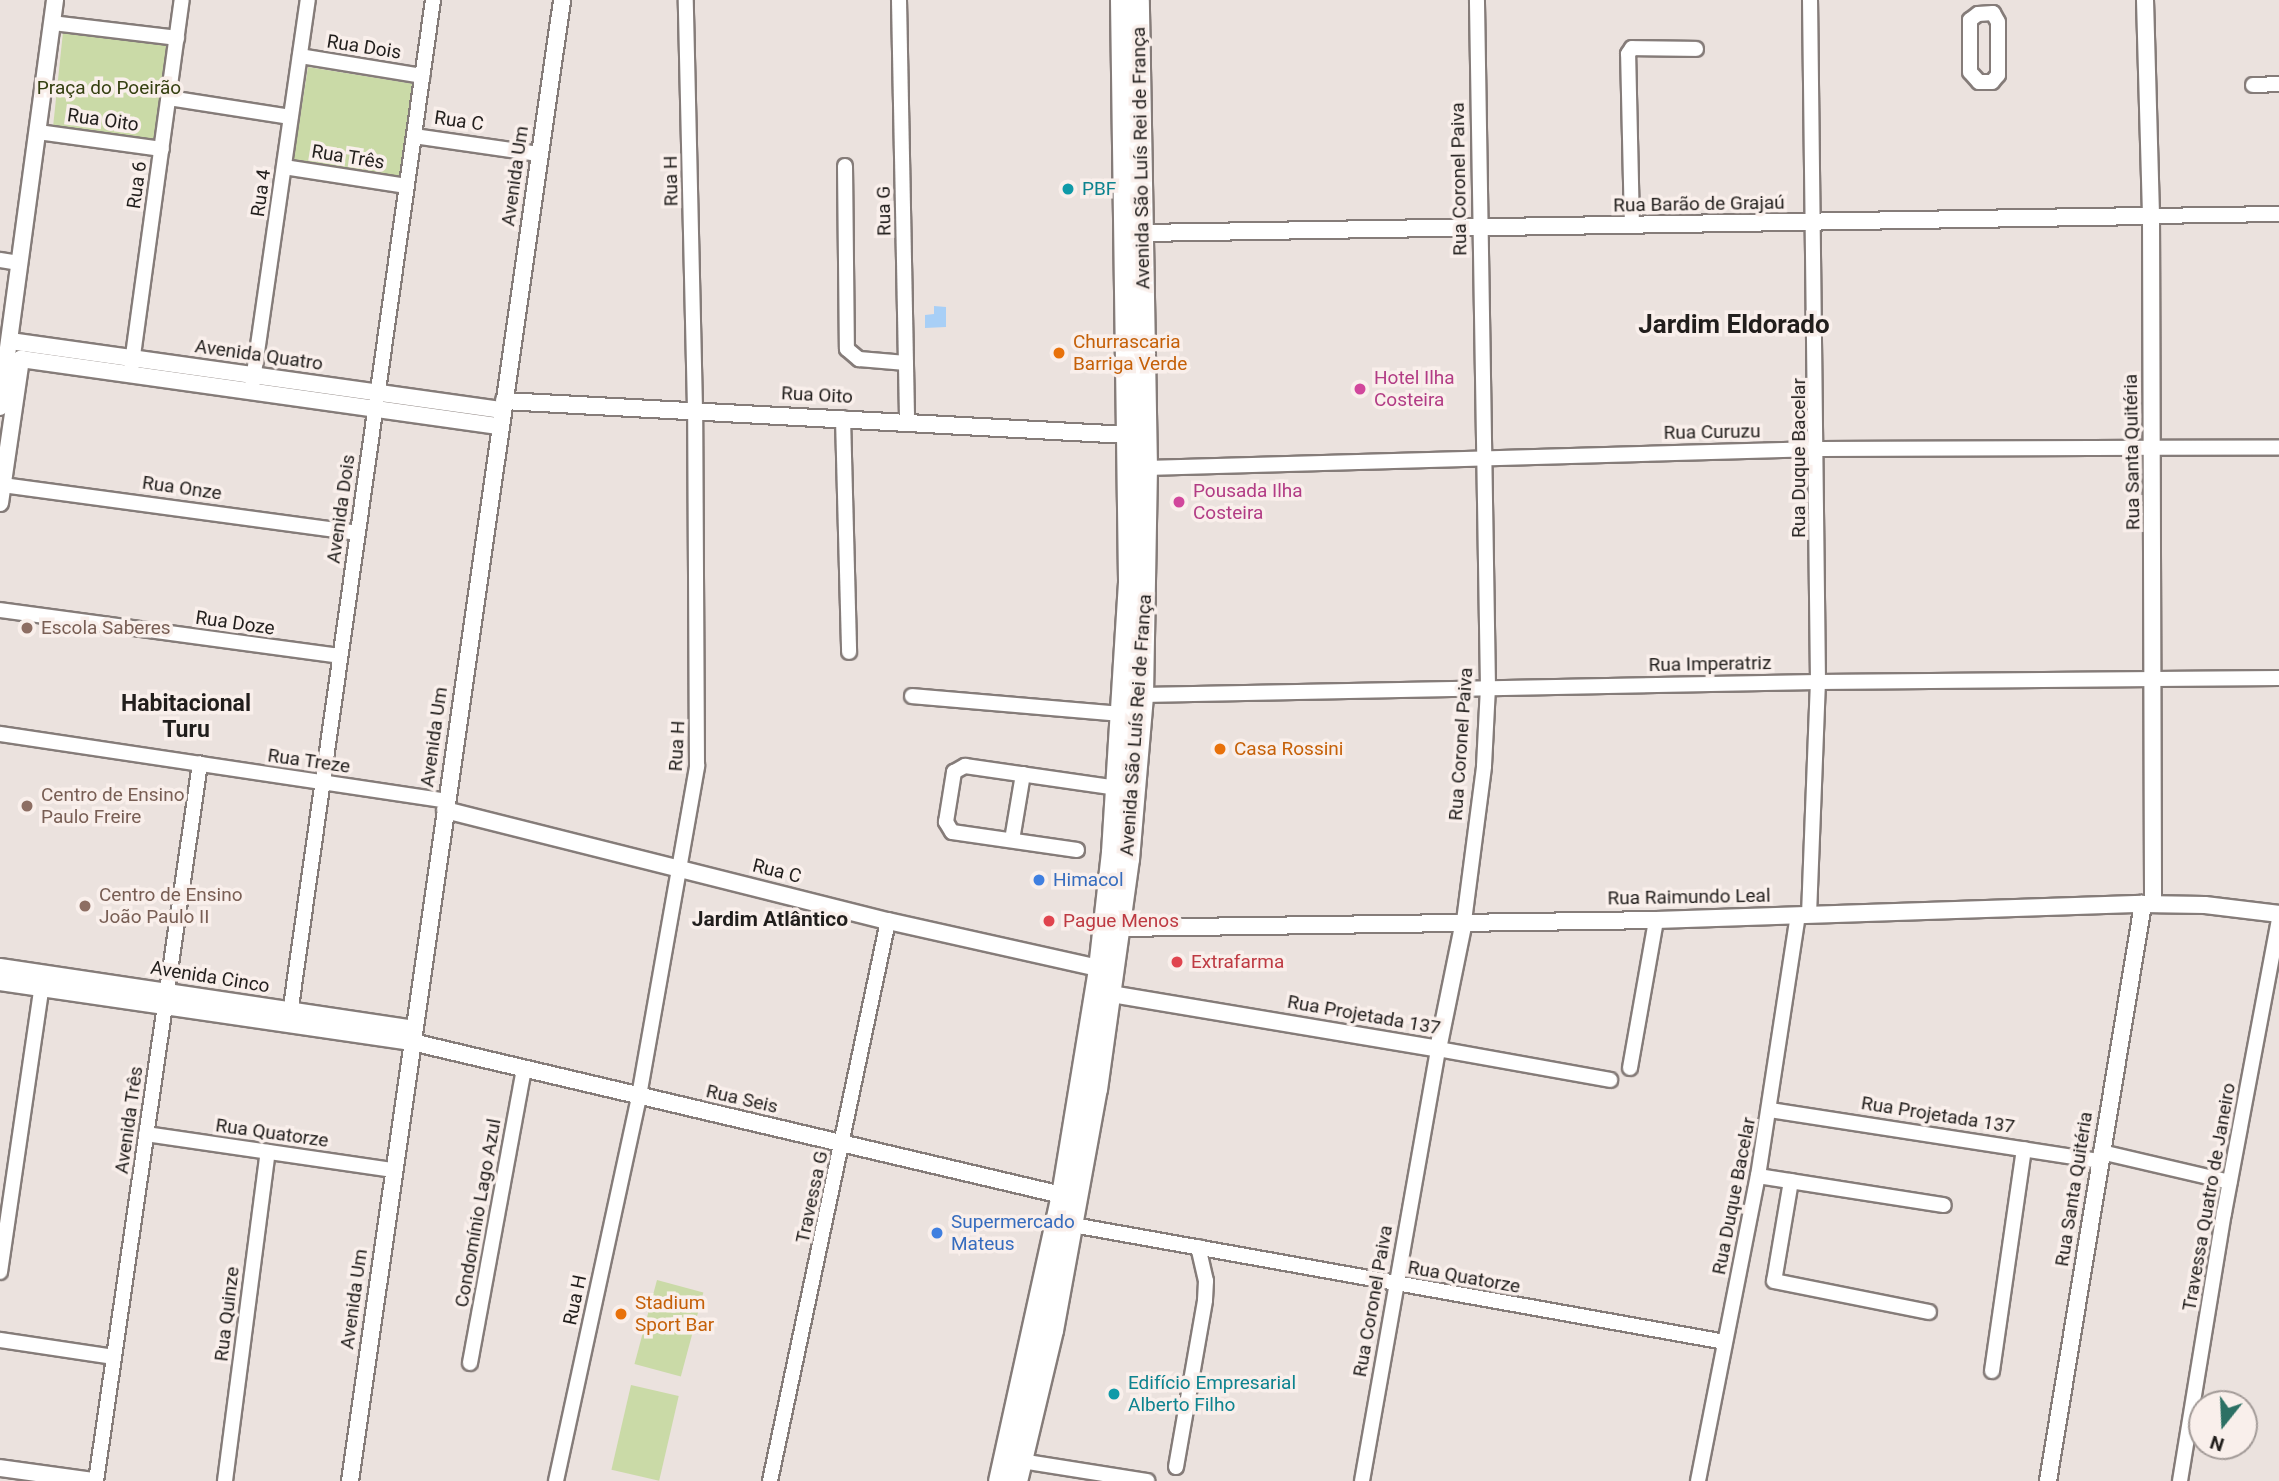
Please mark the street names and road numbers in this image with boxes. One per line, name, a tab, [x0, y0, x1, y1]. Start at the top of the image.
street label: Avenida São Luís Rei de França	[1127, 26, 1155, 290]
street label: Rua Dois	[325, 30, 403, 64]
street label: Rua Coronel Paiva	[1446, 102, 1472, 256]
street label: Rua Oito	[66, 104, 140, 136]
street label: Rua C	[433, 106, 485, 136]
street label: Avenida Um	[497, 124, 533, 228]
street label: Rua Três	[310, 140, 386, 174]
street label: Rua H	[659, 155, 683, 207]
street label: Rua 6	[122, 160, 152, 210]
street label: Rua 4	[246, 168, 276, 218]
street label: Rua G	[872, 186, 896, 236]
street label: Rua Barão de Grajaú	[1613, 191, 1785, 217]
street label: Avenida Quatro	[193, 335, 325, 375]
street label: Rua Santa Quitéria	[2119, 374, 2145, 530]
street label: Rua Duque Bacelar	[1788, 378, 1810, 538]
street label: Rua Oito	[781, 382, 853, 408]
street label: Rua Curuzu	[1663, 420, 1761, 444]
street label: Avenida Dois	[322, 453, 360, 565]
street label: Rua Onze	[141, 471, 223, 505]
street label: Avenida São Luís Rei de França	[1115, 593, 1157, 857]
street label: Rua Doze	[194, 606, 276, 640]
street label: Rua Imperatriz	[1648, 652, 1772, 676]
street label: Rua Coronel Paiva	[1444, 667, 1478, 821]
street label: Avenida Um	[416, 685, 452, 789]
street label: Rua H	[664, 720, 690, 772]
street label: Rua Treze	[266, 744, 352, 778]
street label: Rua C	[750, 854, 804, 888]
street label: Rua Raimundo Leal	[1607, 884, 1771, 910]
street label: Avenida Cinco	[149, 956, 271, 998]
street label: Rua Projetada 137	[1286, 990, 1442, 1040]
street label: Avenida Três	[110, 1065, 148, 1175]
street label: Rua Seis	[704, 1080, 780, 1118]
street label: Travessa Quatro de Janeiro	[2178, 1081, 2240, 1313]
street label: Rua Projetada 137	[1860, 1092, 2016, 1138]
street label: Rua Santa Quitéria	[2051, 1110, 2097, 1268]
street label: Rua Quatorze	[214, 1114, 330, 1152]
street label: Rua Duque Bacelar	[1708, 1115, 1760, 1277]
street label: Condomínio Lago Azul	[450, 1117, 506, 1309]
street label: Travessa G	[791, 1149, 833, 1245]
street label: Rua Coronel Paiva	[1348, 1223, 1398, 1379]
street label: Avenida Um	[336, 1247, 372, 1351]
street label: Rua Quatorze	[1406, 1256, 1522, 1298]
street label: Rua Quinze	[210, 1265, 244, 1363]
street label: Rua H	[559, 1273, 591, 1327]

